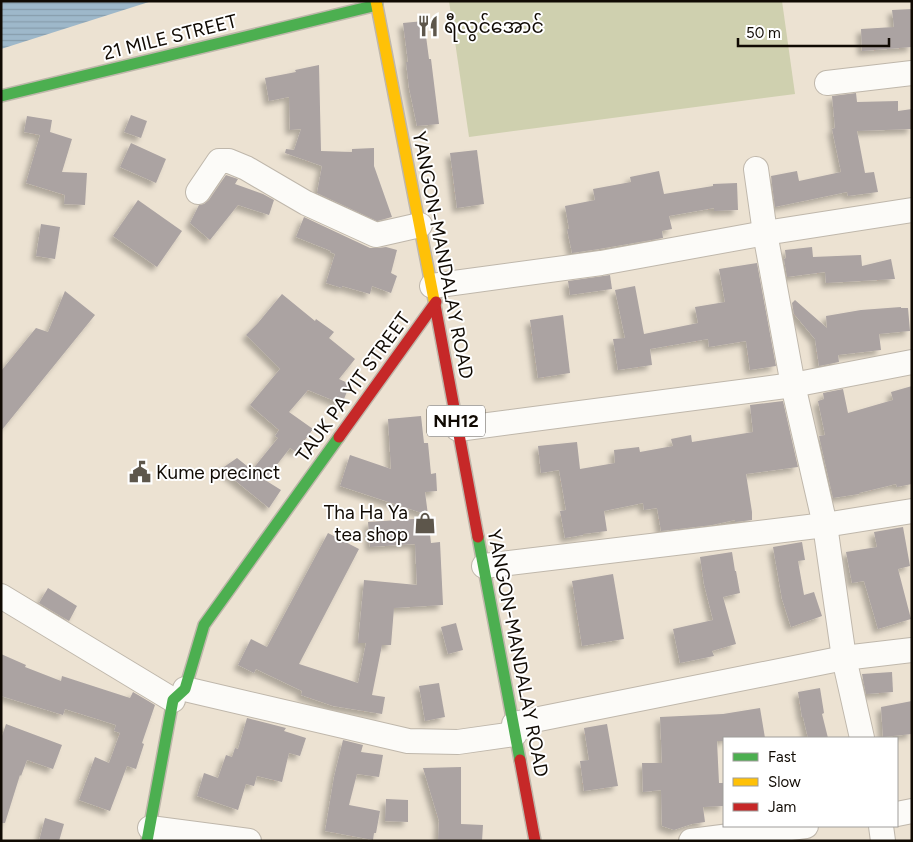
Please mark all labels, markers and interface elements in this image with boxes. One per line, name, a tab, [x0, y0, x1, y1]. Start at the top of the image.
street label: 21 MILE STREET	[101, 9, 240, 65]
place label: ရီလွင်အောင်	[444, 12, 544, 42]
restaurant icon: ရီလွင်အောင်	[415, 13, 441, 39]
scale bar	[738, 15, 889, 47]
text: 50 m	[746, 24, 781, 42]
street label: YANGON-MANDALAY ROAD	[408, 129, 478, 381]
street label: TAUK PA YIT STREET	[291, 307, 415, 466]
road number: NH12	[427, 406, 485, 436]
public building icon: Kume precinct	[127, 459, 153, 485]
place label: Kume precinct	[156, 461, 280, 484]
place label: Tha Ha Ya tea shop	[324, 501, 408, 546]
shop icon: Tha Ha Ya tea shop	[412, 510, 438, 536]
street label: YANGON-MANDALAY ROAD	[483, 527, 553, 779]
legend	[723, 737, 898, 827]
text: Fast	[768, 748, 797, 766]
text: Slow	[768, 773, 801, 791]
text: Jam	[768, 798, 796, 816]

